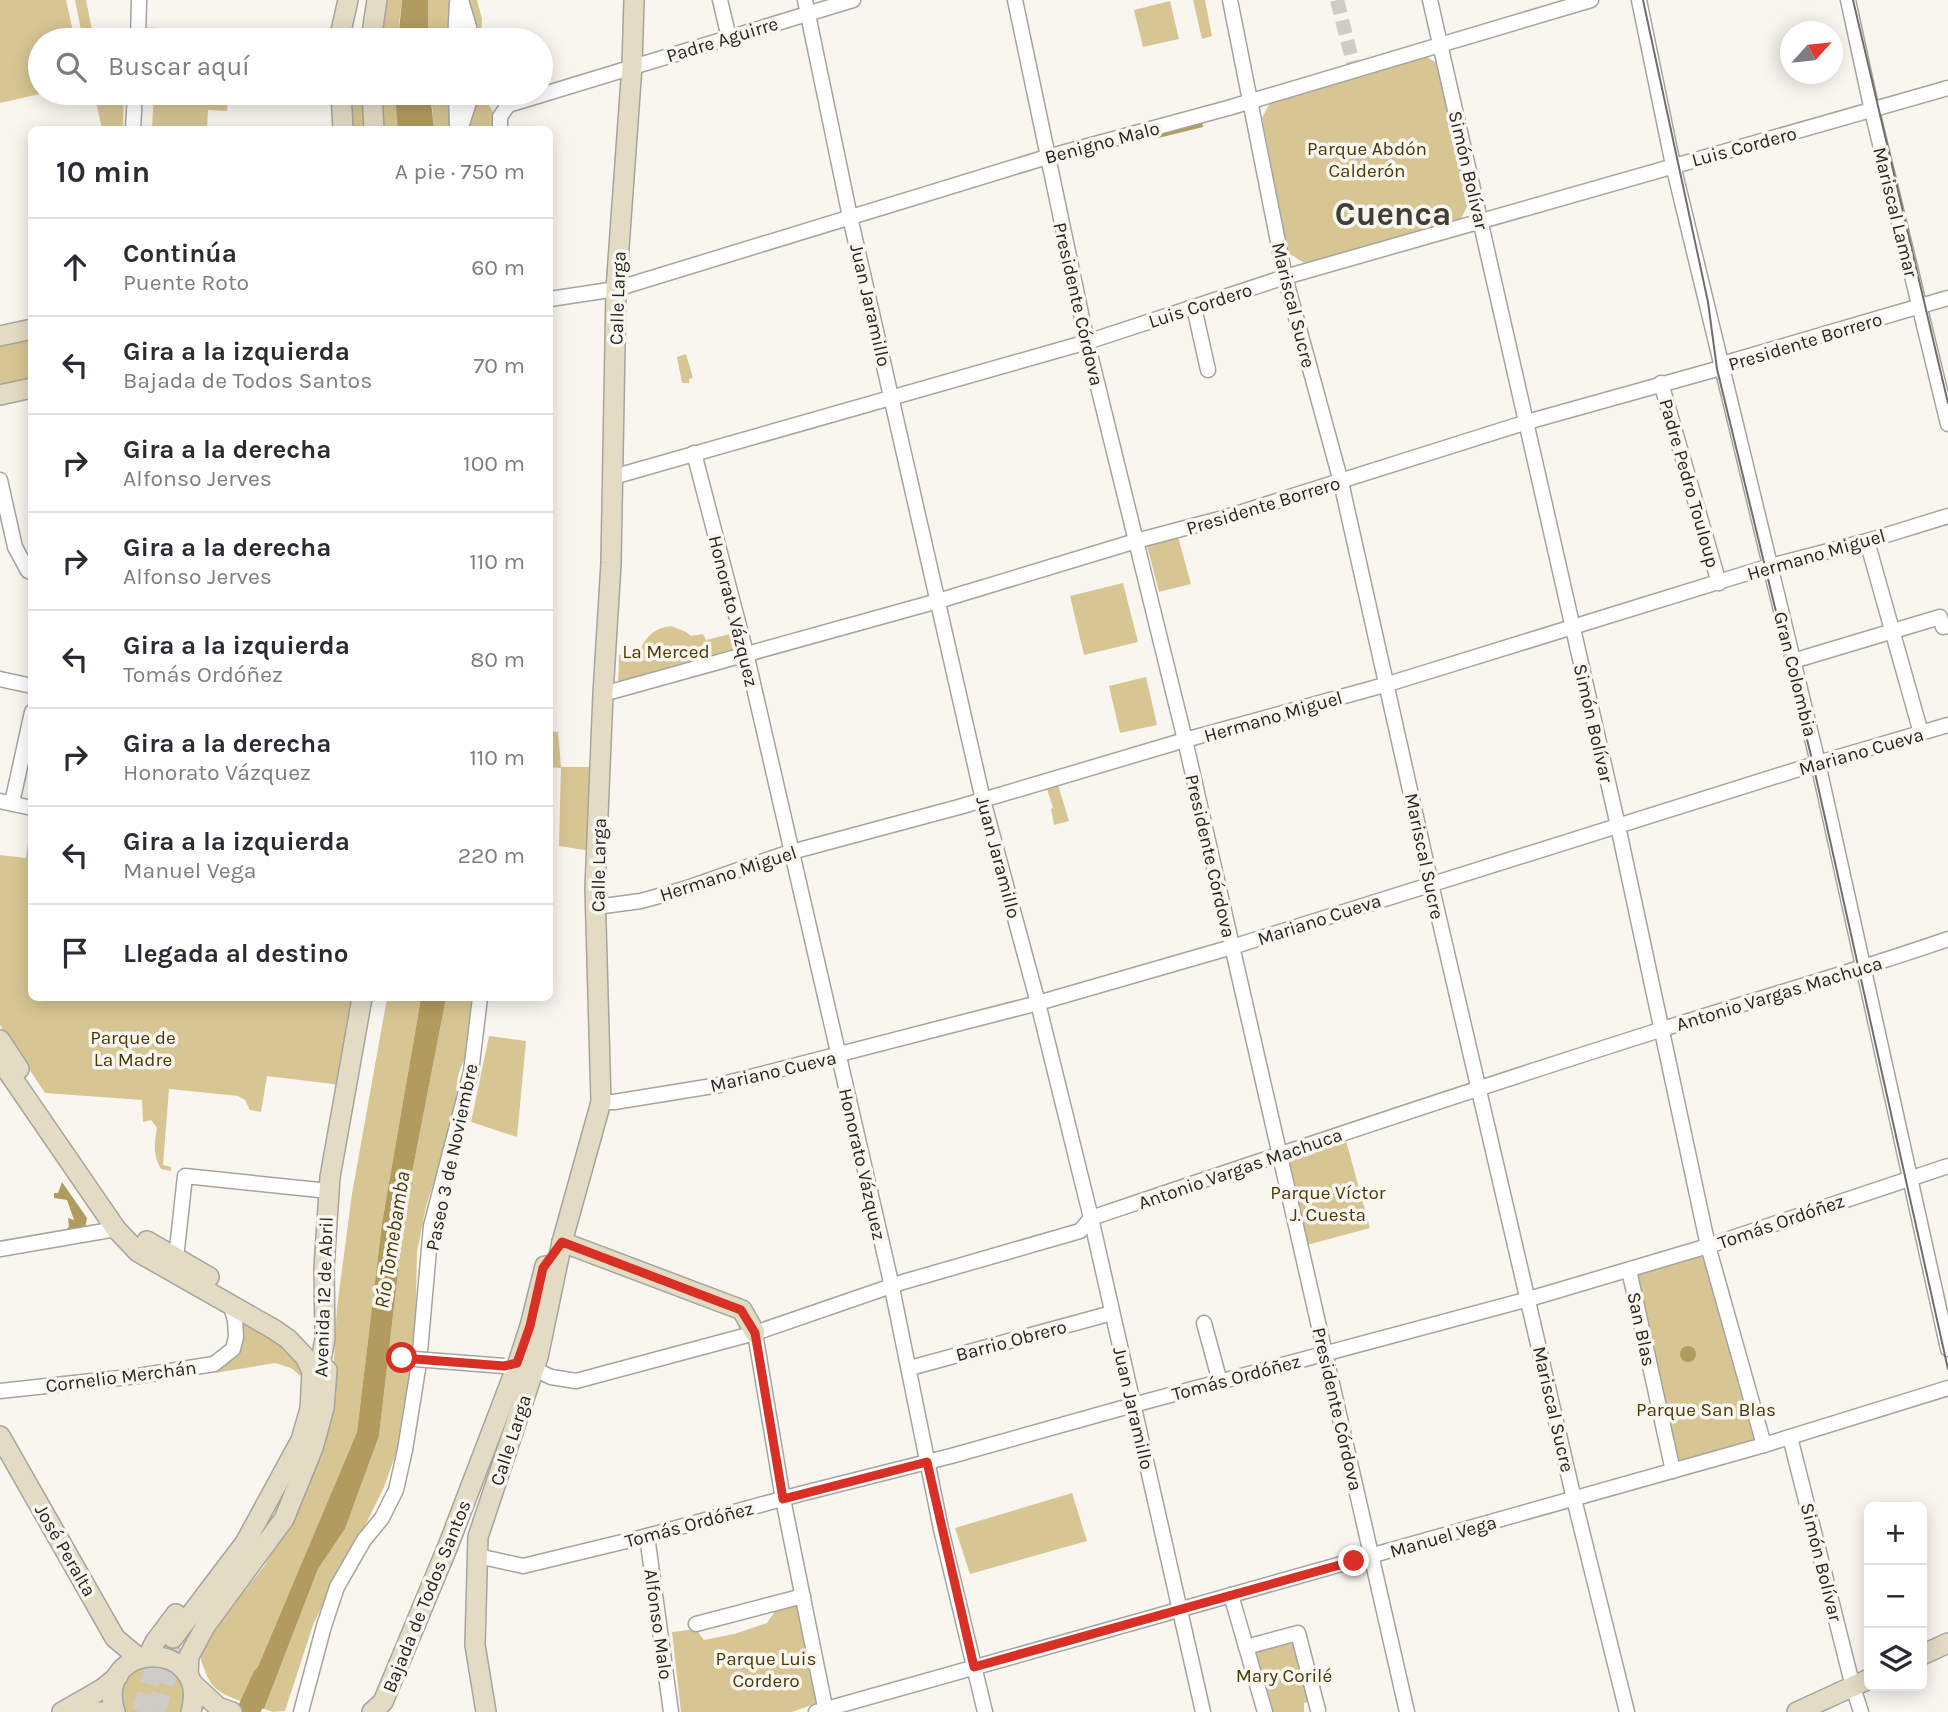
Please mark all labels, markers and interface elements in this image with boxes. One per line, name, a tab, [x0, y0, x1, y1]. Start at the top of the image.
street label: Padre Aguirre	[664, 13, 781, 67]
north arrow	[1780, 21, 1843, 84]
search box	[28, 28, 553, 105]
icon: search	[52, 48, 90, 86]
text: Buscar aquí	[108, 51, 250, 82]
street label: Simón Bolívar	[1444, 109, 1492, 232]
street label: Benigno Malo	[1042, 117, 1162, 169]
street label: Luis Cordero	[1689, 122, 1799, 172]
park label: Parque Abdón Calderón	[1307, 138, 1427, 182]
street label: Mariscal Lamar	[1868, 145, 1922, 280]
text: 10 min	[56, 154, 150, 190]
text: A pie · 750 m	[395, 158, 525, 185]
district label: Cuenca	[1335, 195, 1451, 233]
street label: Presidente Córdova	[1048, 220, 1108, 388]
text: Continúa	[123, 238, 237, 269]
street label: Mariscal Sucre	[1267, 240, 1319, 370]
street label: Juan Jaramillo	[845, 242, 895, 369]
icon: ahead	[56, 248, 94, 286]
street label: Calle Larga	[605, 251, 631, 345]
text: 60 m	[471, 254, 525, 281]
text: Puente Roto	[123, 269, 249, 296]
street label: Luis Cordero	[1146, 279, 1255, 333]
street label: Presidente Borrero	[1726, 308, 1885, 376]
text: Gira a la izquierda	[123, 336, 350, 367]
icon: left	[56, 346, 94, 384]
text: 70 m	[474, 352, 525, 379]
text: Bajada de Todos Santos	[123, 367, 372, 394]
street label: Padre Pedro Touloup	[1654, 396, 1724, 570]
text: Gira a la derecha	[123, 434, 332, 465]
icon: right	[56, 444, 94, 482]
text: 100 m	[463, 450, 525, 477]
text: Alfonso Jerves	[123, 465, 272, 492]
street label: Presidente Borrero	[1184, 472, 1343, 540]
street label: Hermano Miguel	[1745, 525, 1888, 585]
text: Gira a la derecha	[123, 532, 332, 563]
street label: Honorato Vázquez	[704, 533, 762, 689]
icon: right	[56, 542, 94, 580]
text: 110 m	[469, 548, 525, 575]
text: Alfonso Jerves	[123, 563, 272, 590]
street label: Gran Colombia	[1769, 609, 1821, 739]
text: Gira a la izquierda	[123, 630, 350, 661]
icon: left	[56, 640, 94, 678]
park label: La Merced	[622, 641, 710, 663]
text: 80 m	[470, 646, 525, 673]
text: Tomás Ordóñez	[123, 661, 283, 688]
street label: Simón Bolívar	[1569, 662, 1617, 785]
street label: Hermano Miguel	[1202, 687, 1345, 747]
street label: Mariano Cueva	[1796, 724, 1926, 780]
text: Gira a la derecha	[123, 728, 332, 759]
icon: right	[56, 738, 94, 776]
text: 110 m	[469, 744, 525, 771]
text: Honorato Vázquez	[123, 759, 311, 786]
street label: Presidente Córdova	[1180, 772, 1240, 940]
street label: Mariscal Sucre	[1400, 791, 1448, 921]
street label: Juan Jaramillo	[971, 794, 1025, 921]
street label: Calle Larga	[587, 818, 611, 912]
text: Gira a la izquierda	[123, 826, 350, 857]
icon: left	[56, 836, 94, 874]
street label: Hermano Miguel	[657, 841, 800, 907]
text: 220 m	[458, 842, 525, 869]
text: Manuel Vega	[123, 857, 256, 884]
street label: Mariano Cueva	[1255, 890, 1384, 950]
icon: arrive	[56, 934, 94, 972]
text: Llegada al destino	[123, 938, 349, 969]
street label: Antonio Vargas Machuca	[1674, 952, 1885, 1036]
park label: Parque de La Madre	[90, 1027, 176, 1071]
street label: Mariano Cueva	[708, 1047, 838, 1097]
street label: Paseo 3 de Noviembre	[421, 1062, 483, 1253]
street label: Honorato Vázquez	[834, 1086, 890, 1242]
street label: Antonio Vargas Machuca	[1135, 1124, 1345, 1214]
water label: Río Tomebamba	[369, 1170, 415, 1310]
park label: Parque Víctor J. Cuesta	[1270, 1182, 1386, 1226]
street label: Tomás Ordóñez	[1715, 1190, 1847, 1254]
street label: Avenida 12 de Abril	[310, 1216, 338, 1378]
street label: San Blas	[1622, 1290, 1660, 1368]
street label: Barrio Obrero	[953, 1316, 1069, 1366]
street label: Presidente Córdova	[1307, 1325, 1367, 1493]
route start	[386, 1342, 417, 1373]
street label: Mariscal Sucre	[1528, 1344, 1578, 1474]
street label: Juan Jaramillo	[1108, 1345, 1158, 1472]
street label: Tomás Ordóñez	[1170, 1350, 1303, 1406]
street label: Cornelio Merchán	[44, 1357, 198, 1397]
street label: Calle Larga	[486, 1392, 536, 1488]
park label: Parque San Blas	[1636, 1399, 1776, 1421]
street label: Bajada de Todos Santos	[378, 1497, 476, 1696]
street label: Tomás Ordóñez	[623, 1497, 756, 1553]
street label: José Peralta	[30, 1500, 100, 1601]
street label: Simón Bolívar	[1796, 1501, 1846, 1624]
map controls	[1864, 1502, 1927, 1691]
button: +	[1864, 1502, 1927, 1565]
street label: Manuel Vega	[1387, 1511, 1499, 1563]
route end	[1338, 1545, 1369, 1576]
button: −	[1864, 1565, 1927, 1628]
street label: Alfonso Malo	[639, 1567, 677, 1681]
button: layers	[1864, 1628, 1927, 1691]
park label: Parque Luis Cordero	[716, 1648, 816, 1692]
park label: Mary Corilé	[1236, 1665, 1332, 1687]

